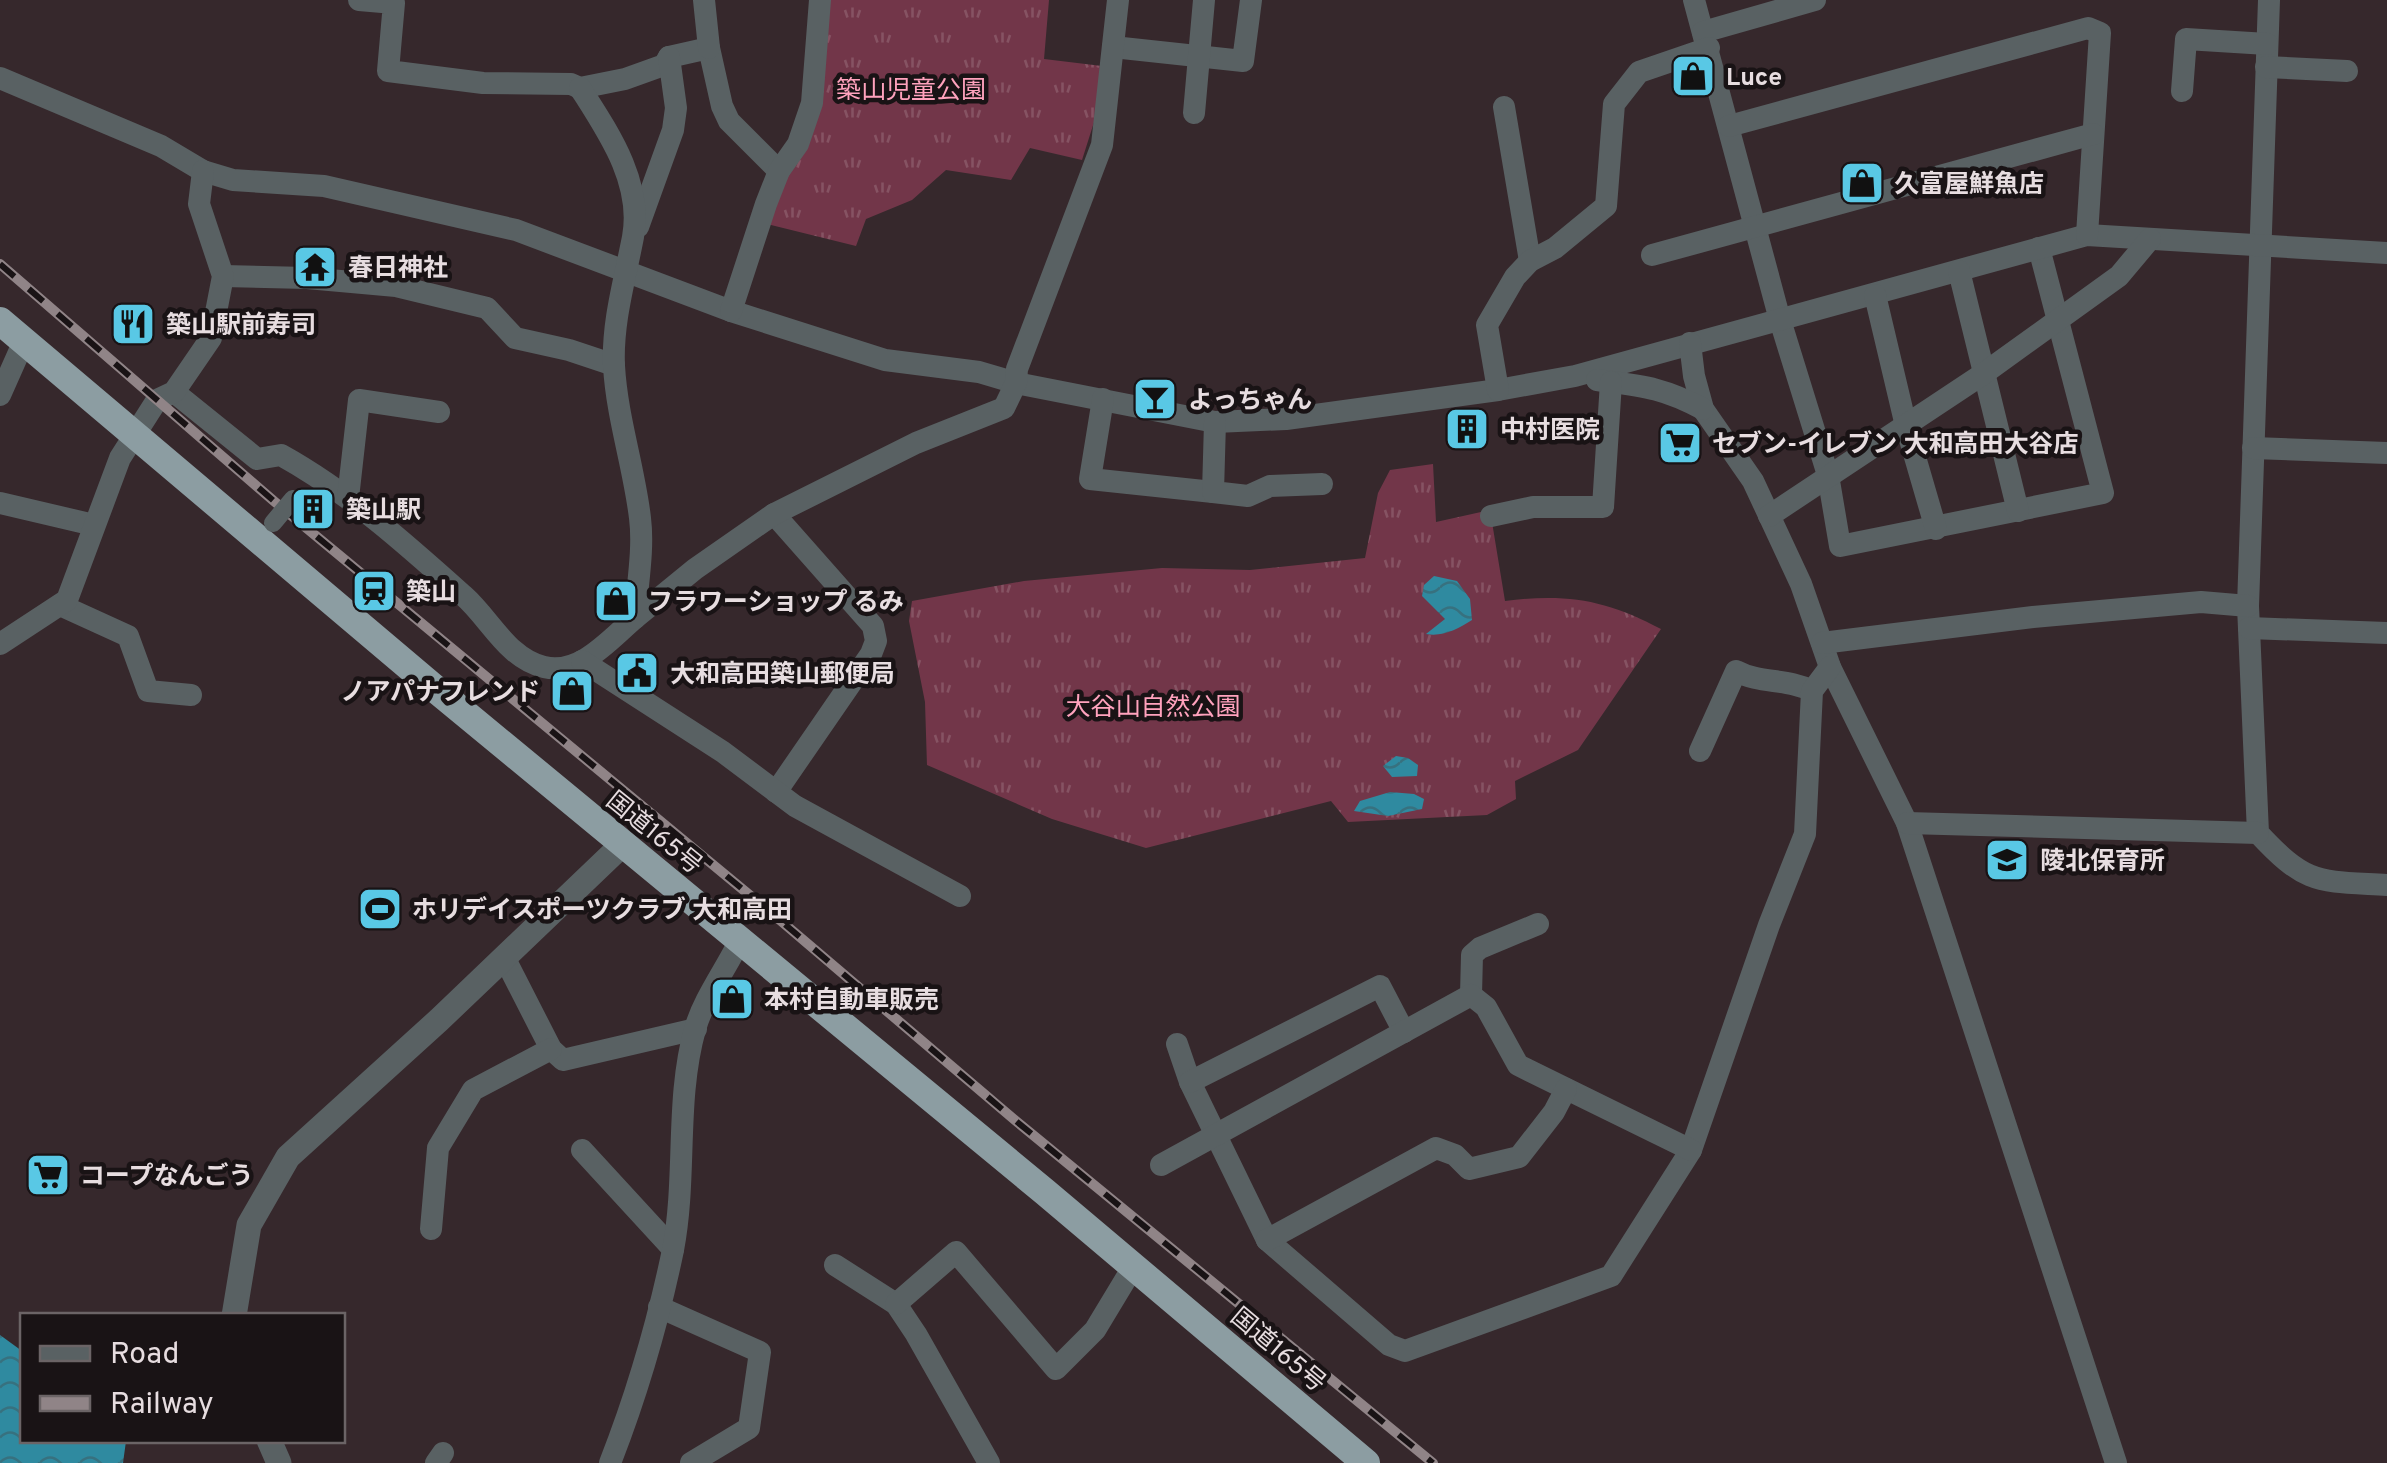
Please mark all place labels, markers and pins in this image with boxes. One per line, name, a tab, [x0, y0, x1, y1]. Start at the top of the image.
shop icon: Luce	[1670, 53, 1716, 99]
place label: Luce	[1726, 63, 1782, 95]
shop icon: 久富屋鮮魚店	[1839, 160, 1885, 206]
place label: 久富屋鮮魚店	[1894, 170, 2044, 202]
temple icon: 春日神社	[292, 244, 338, 290]
place label: 春日神社	[348, 254, 448, 286]
restaurant icon: 築山駅前寿司	[110, 301, 156, 347]
place label: 築山駅前寿司	[166, 311, 316, 343]
bar icon: よっちゃん	[1132, 376, 1178, 422]
place label: よっちゃん	[1188, 386, 1312, 418]
building icon: 中村医院	[1444, 406, 1490, 452]
place label: 中村医院	[1500, 416, 1600, 448]
supermarket icon: セブン-イレブン 大和高田大谷店	[1657, 420, 1703, 466]
place label: セブン-イレブン 大和高田大谷店	[1712, 430, 2079, 462]
building icon: 築山駅	[290, 486, 336, 532]
place label: 築山駅	[346, 496, 421, 528]
station icon: 築山	[351, 568, 397, 614]
place label: 築山	[406, 578, 456, 610]
shop icon: フラワーショップ るみ	[593, 578, 639, 624]
place label: フラワーショップ るみ	[648, 588, 904, 620]
public building icon: 大和高田築山郵便局	[614, 650, 660, 696]
place label: 大和高田築山郵便局	[670, 660, 895, 692]
shop icon: ノアパナフレンド	[549, 668, 595, 714]
place label: ノアパナフレンド	[340, 678, 540, 710]
school or university icon: 陵北保育所	[1984, 837, 2030, 883]
place label: 陵北保育所	[2040, 847, 2165, 879]
sports icon: ホリデイスポーツクラブ 大和高田	[357, 886, 403, 932]
place label: ホリデイスポーツクラブ 大和高田	[412, 896, 792, 928]
shop icon: 本村自動車販売	[709, 976, 755, 1022]
place label: 本村自動車販売	[764, 986, 939, 1018]
supermarket icon: コープなんごう	[25, 1152, 71, 1198]
place label: コープなんごう	[80, 1162, 254, 1194]

